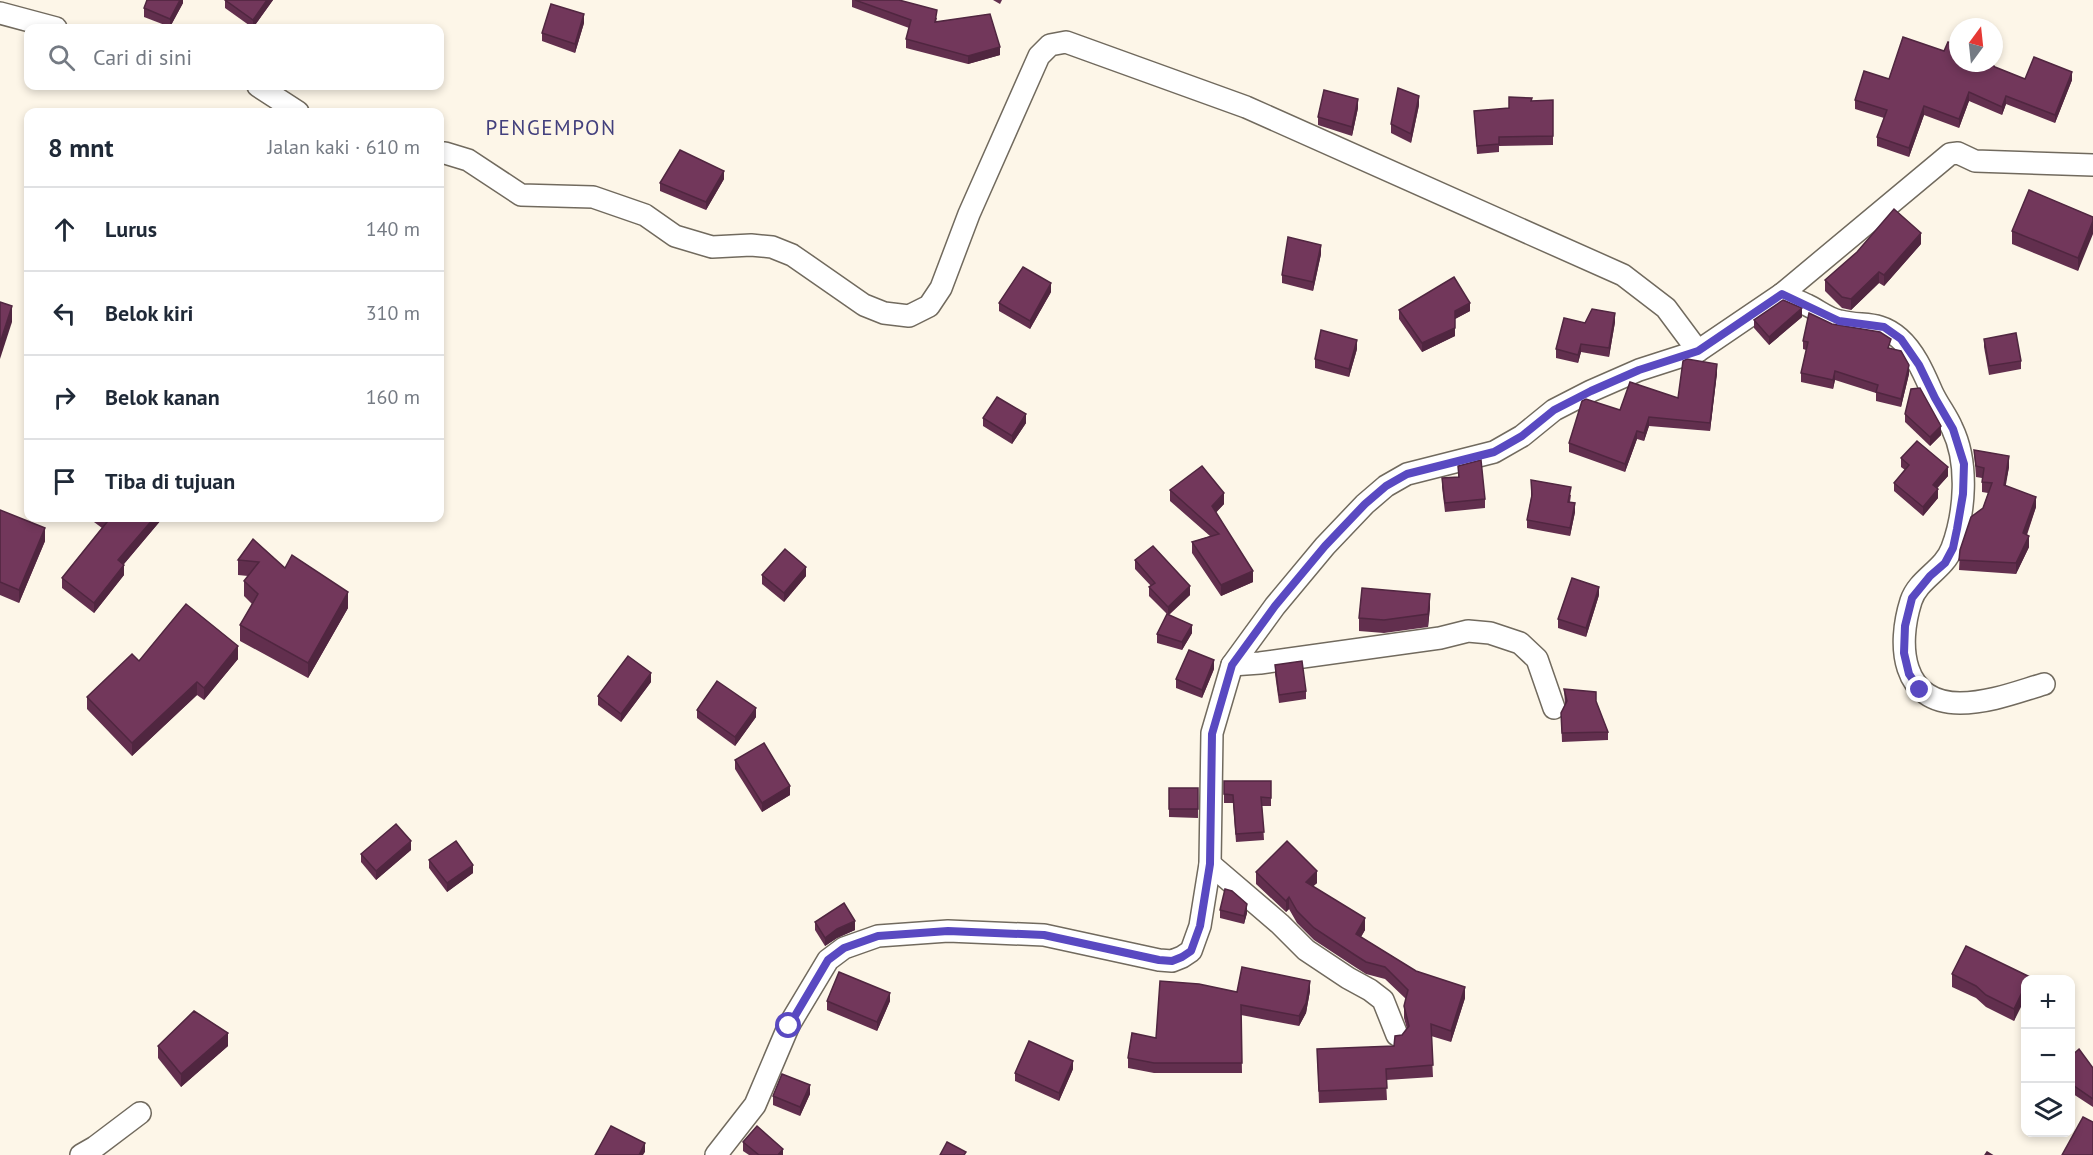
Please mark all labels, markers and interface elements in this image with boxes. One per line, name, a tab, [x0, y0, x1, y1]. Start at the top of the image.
north arrow	[1949, 18, 2003, 72]
search box	[24, 24, 444, 90]
icon: search	[45, 41, 78, 74]
text: Cari di sini	[93, 43, 192, 71]
district label: PENGEMPON	[485, 114, 617, 141]
text: 8 mnt	[48, 131, 114, 164]
text: Jalan kaki · 610 m	[267, 134, 420, 160]
icon: ahead	[48, 213, 81, 246]
text: Lurus	[105, 215, 157, 243]
text: 140 m	[366, 216, 420, 242]
icon: left	[48, 297, 81, 330]
text: Belok kiri	[105, 299, 194, 327]
text: 310 m	[366, 300, 420, 326]
icon: right	[48, 381, 81, 414]
text: Belok kanan	[105, 383, 220, 411]
text: 160 m	[366, 384, 420, 410]
icon: arrive	[48, 465, 81, 498]
text: Tiba di tujuan	[105, 467, 235, 495]
route end	[1906, 676, 1932, 702]
map controls	[2021, 975, 2075, 1137]
button: +	[2021, 975, 2075, 1029]
route start	[775, 1012, 801, 1038]
button: −	[2021, 1029, 2075, 1083]
button: layers	[2021, 1083, 2075, 1137]

